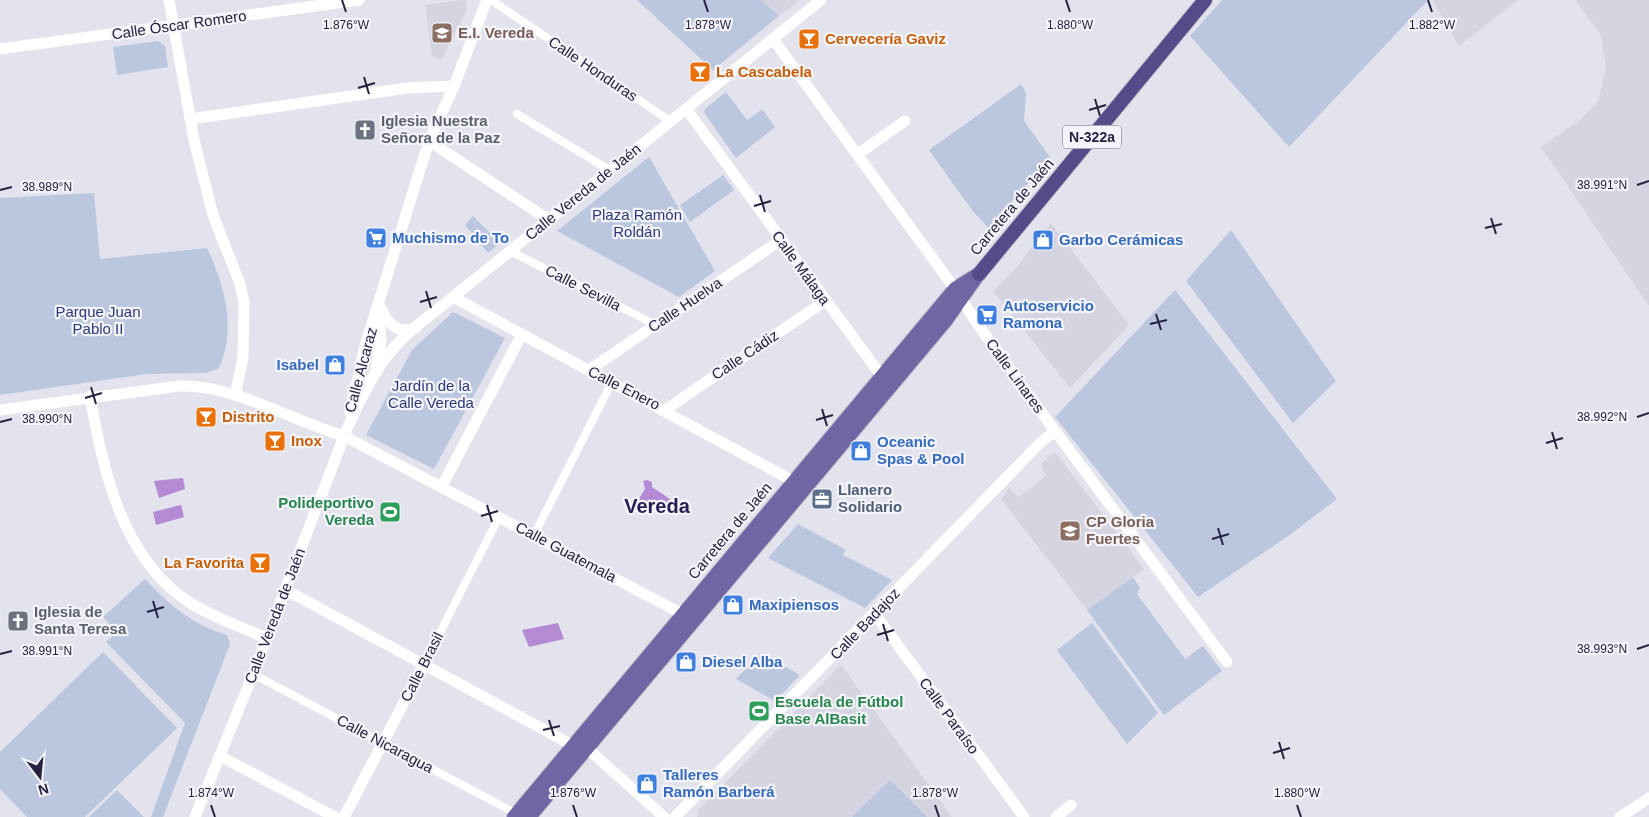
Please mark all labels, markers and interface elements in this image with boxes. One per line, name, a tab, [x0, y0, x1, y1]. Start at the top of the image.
street label: Calle Óscar Romero	[110, 7, 247, 42]
text: 1.876°W	[323, 18, 370, 32]
text: 1.878°W	[685, 18, 732, 32]
text: 1.880°W	[1047, 18, 1094, 32]
text: 1.882°W	[1409, 18, 1456, 32]
school or university icon: E.I. Vereda	[430, 21, 454, 45]
place label: E.I. Vereda	[458, 24, 535, 41]
bar icon: Cervecería Gaviz	[797, 27, 821, 51]
place label: Cervecería Gaviz	[825, 30, 946, 47]
street label: Calle Honduras	[546, 33, 641, 105]
bar icon: La Cascabela	[688, 60, 712, 84]
place label: La Cascabela	[716, 63, 813, 80]
place label: Iglesia Nuestra Señora de la Paz	[381, 112, 500, 146]
church icon: Iglesia Nuestra Señora de la Paz	[353, 118, 377, 142]
road number: N-322a	[1063, 125, 1121, 148]
street label: Calle Vereda de Jaén	[522, 140, 644, 243]
street label: Carretera de Jaén	[966, 155, 1057, 258]
text: 38.991°N	[1577, 178, 1627, 192]
text: 38.989°N	[22, 180, 72, 194]
park label: Plaza Ramón Roldán	[592, 206, 682, 240]
supermarket icon: Muchismo de To	[364, 226, 388, 250]
street label: Calle Málaga	[769, 227, 834, 309]
shop icon: Garbo Cerámicas	[1031, 228, 1055, 252]
place label: Muchismo de To	[392, 229, 509, 246]
place label: Garbo Cerámicas	[1059, 231, 1183, 248]
street label: Calle Sevilla	[543, 261, 624, 314]
street label: Calle Huelva	[645, 273, 725, 335]
place label: Autoservicio Ramona	[1003, 297, 1094, 331]
park label: Parque Juan Pablo II	[55, 303, 141, 337]
supermarket icon: Autoservicio Ramona	[975, 303, 999, 327]
street label: Calle Alcaraz	[341, 325, 380, 414]
street label: Calle Cádiz	[708, 326, 781, 383]
street label: Calle Linares	[983, 335, 1048, 416]
shop icon: Isabel	[323, 353, 347, 377]
place label: Isabel	[276, 356, 319, 373]
street label: Calle Enero	[585, 362, 663, 413]
park label: Jardín de la Calle Vereda	[388, 377, 475, 411]
bar icon: Distrito	[194, 405, 218, 429]
place label: Distrito	[222, 408, 275, 425]
text: 38.992°N	[1577, 410, 1627, 424]
text: 38.990°N	[22, 412, 72, 426]
bar icon: Inox	[263, 429, 287, 453]
place label: Inox	[291, 432, 322, 449]
place label: Oceanic Spas & Pool	[877, 433, 965, 467]
shop icon: Oceanic Spas & Pool	[849, 439, 873, 463]
street label: Carretera de Jaén	[684, 479, 775, 582]
place label: Llanero Solidario	[838, 481, 902, 515]
office icon: Llanero Solidario	[810, 487, 834, 511]
place label: Polideportivo Vereda	[278, 494, 375, 528]
district label: Vereda	[624, 495, 691, 517]
sports icon: Polideportivo Vereda	[378, 500, 402, 524]
place label: CP Gloria Fuertes	[1086, 513, 1155, 547]
street label: Calle Guatemala	[513, 518, 620, 586]
school or university icon: CP Gloria Fuertes	[1058, 519, 1082, 543]
street label: Calle Vereda de Jaén	[241, 546, 308, 686]
bar icon: La Favorita	[248, 551, 272, 575]
place label: La Favorita	[164, 554, 245, 571]
street label: Calle Badajoz	[826, 584, 903, 663]
shop icon: Maxipiensos	[721, 593, 745, 617]
place label: Maxipiensos	[749, 596, 839, 613]
place label: Iglesia de Santa Teresa	[34, 603, 127, 637]
church icon: Iglesia de Santa Teresa	[6, 609, 30, 633]
street label: Calle Brasil	[397, 629, 446, 704]
text: 38.993°N	[1577, 642, 1627, 656]
text: 38.991°N	[22, 644, 72, 658]
shop icon: Diesel Alba	[674, 650, 698, 674]
place label: Diesel Alba	[702, 653, 783, 670]
street label: Calle Paraíso	[916, 674, 983, 757]
place label: Escuela de Fútbol Base AlBasit	[775, 693, 903, 727]
sports icon: Escuela de Fútbol Base AlBasit	[747, 699, 771, 723]
street label: Calle Nicaragua	[334, 711, 437, 776]
north arrow	[15, 752, 65, 802]
place label: Talleres Ramón Barberá	[663, 766, 775, 800]
shop icon: Talleres Ramón Barberá	[635, 772, 659, 796]
text: N	[37, 780, 51, 799]
text: 1.874°W	[188, 786, 235, 800]
text: 1.876°W	[550, 786, 597, 800]
text: 1.878°W	[912, 786, 959, 800]
text: 1.880°W	[1274, 786, 1321, 800]

